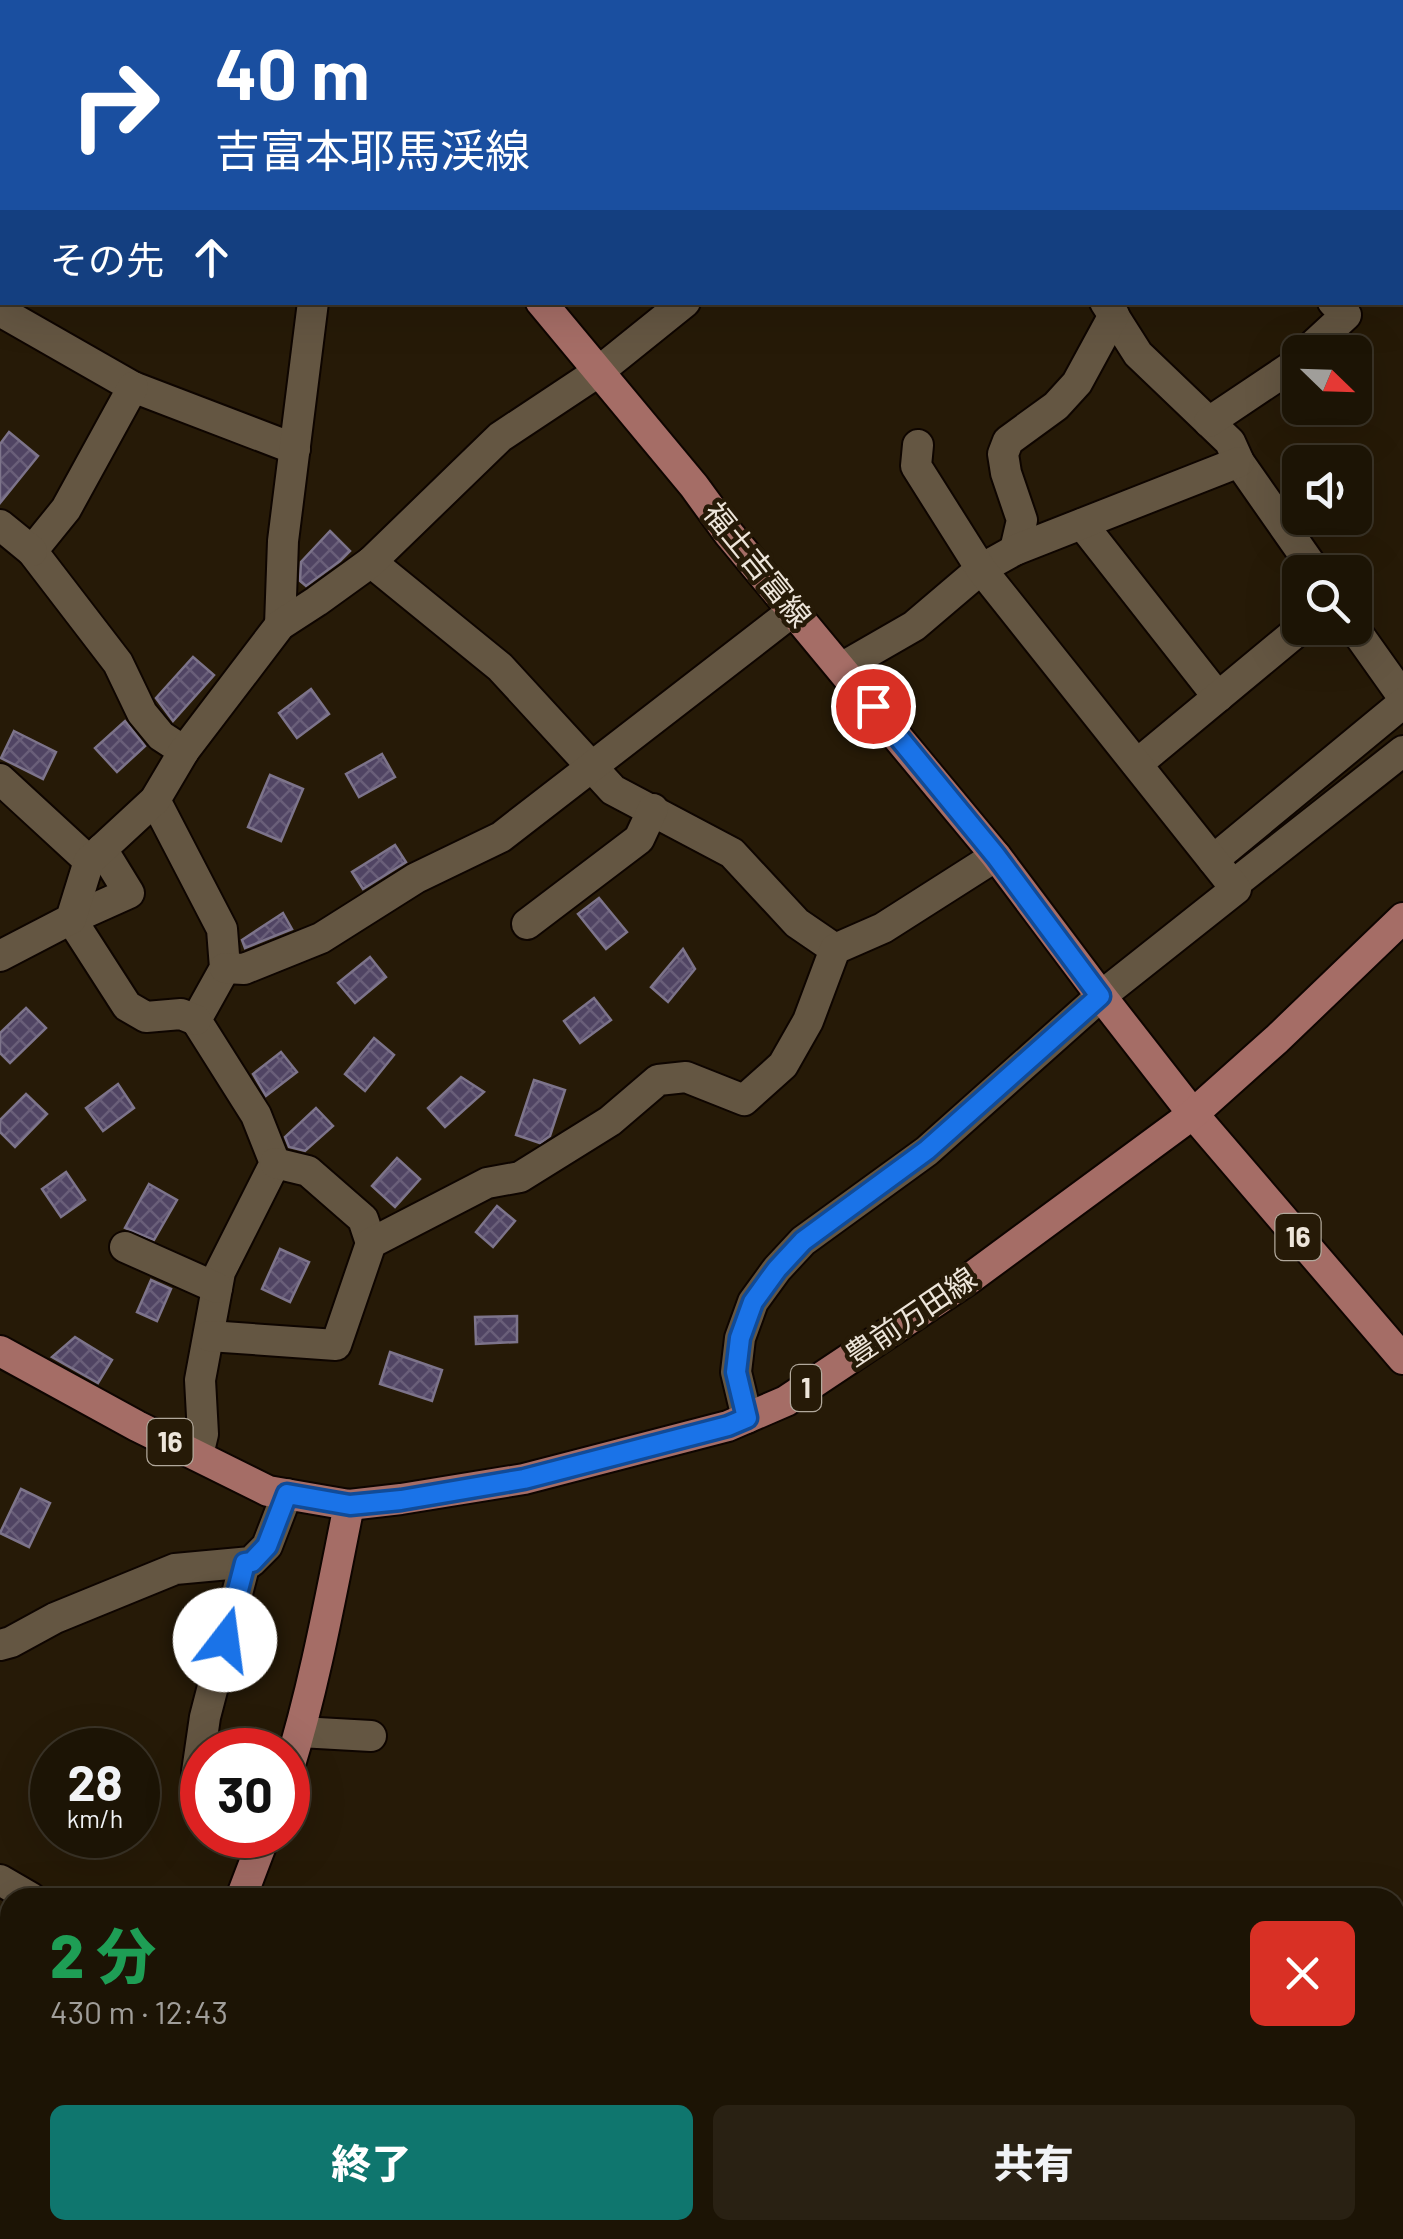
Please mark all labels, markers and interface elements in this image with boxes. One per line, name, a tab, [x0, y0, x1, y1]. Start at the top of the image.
text: 40 m	[215, 30, 370, 114]
icon: right	[50, 40, 180, 170]
text: 吉富本耶馬渓線	[215, 122, 530, 176]
icon: ahead	[184, 230, 239, 285]
text: その先	[50, 236, 164, 282]
north arrow	[1282, 335, 1372, 425]
map controls	[1282, 335, 1372, 645]
button: sound	[1282, 445, 1372, 535]
street label: 福土吉富線	[697, 494, 820, 633]
button: search	[1282, 555, 1372, 645]
pin	[831, 664, 916, 749]
icon: arrive	[846, 679, 901, 734]
road number: 16	[1276, 1214, 1320, 1260]
street label: 豊前万田線	[838, 1258, 982, 1372]
road number: 1	[791, 1365, 821, 1411]
road number: 16	[148, 1419, 192, 1465]
position arrow	[173, 1588, 277, 1692]
speed limit sign: 30	[180, 1728, 310, 1858]
text: 28	[67, 1751, 123, 1811]
text: km/h	[67, 1803, 123, 1833]
text: 2 分	[50, 1918, 156, 1990]
button: close	[1250, 1921, 1355, 2026]
text: 430 m · 12:43	[50, 1992, 228, 2030]
button: 終了	[50, 2105, 693, 2220]
button: 共有	[713, 2105, 1355, 2220]

